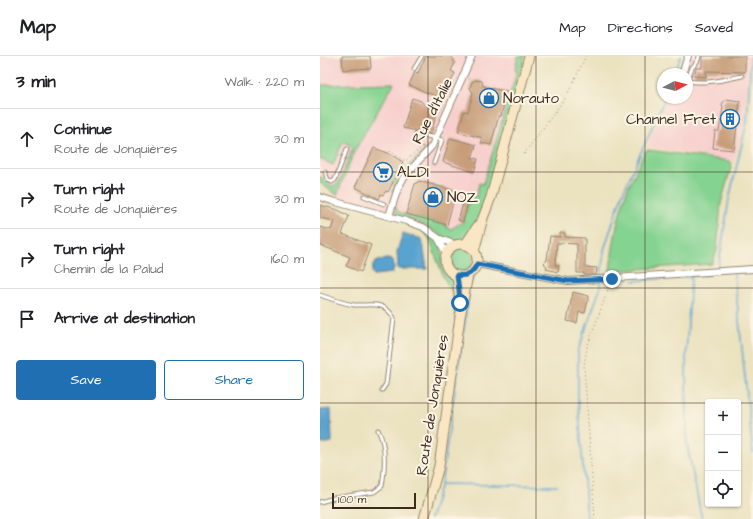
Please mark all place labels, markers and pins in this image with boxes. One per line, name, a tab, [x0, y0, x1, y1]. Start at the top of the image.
shop icon: Norauto	[478, 87, 500, 109]
place label: Norauto	[503, 88, 559, 109]
building icon: Channel Fret	[719, 108, 741, 130]
place label: Channel Fret	[626, 109, 716, 130]
supermarket icon: ALDI	[372, 161, 394, 183]
place label: ALDI	[397, 162, 429, 183]
shop icon: NOZ	[422, 186, 444, 208]
place label: NOZ	[447, 187, 478, 208]

